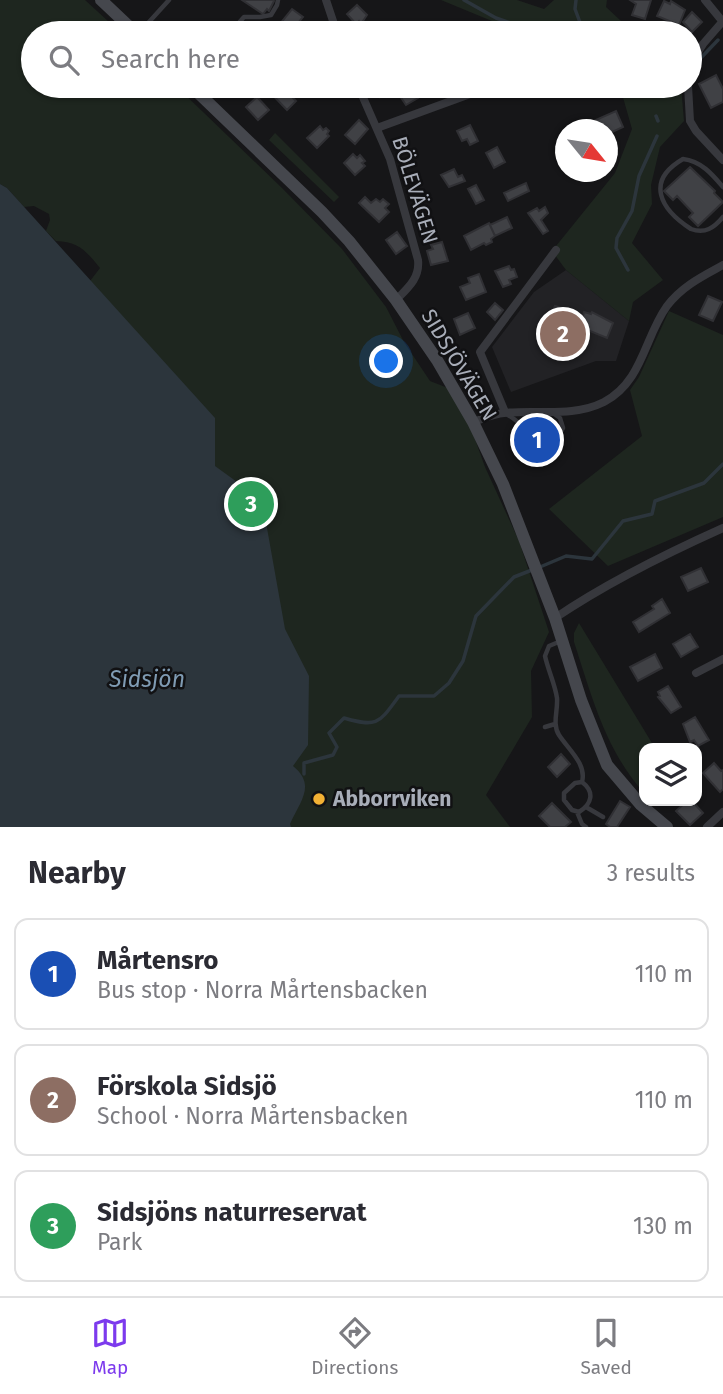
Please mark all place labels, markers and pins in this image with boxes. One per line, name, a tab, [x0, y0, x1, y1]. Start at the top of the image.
pin: 2	[540, 308, 586, 360]
pin: 1	[514, 414, 560, 466]
pin: 3	[228, 478, 274, 530]
place label: Abborrviken	[332, 786, 451, 812]
marker: Abborrviken	[311, 791, 327, 807]

